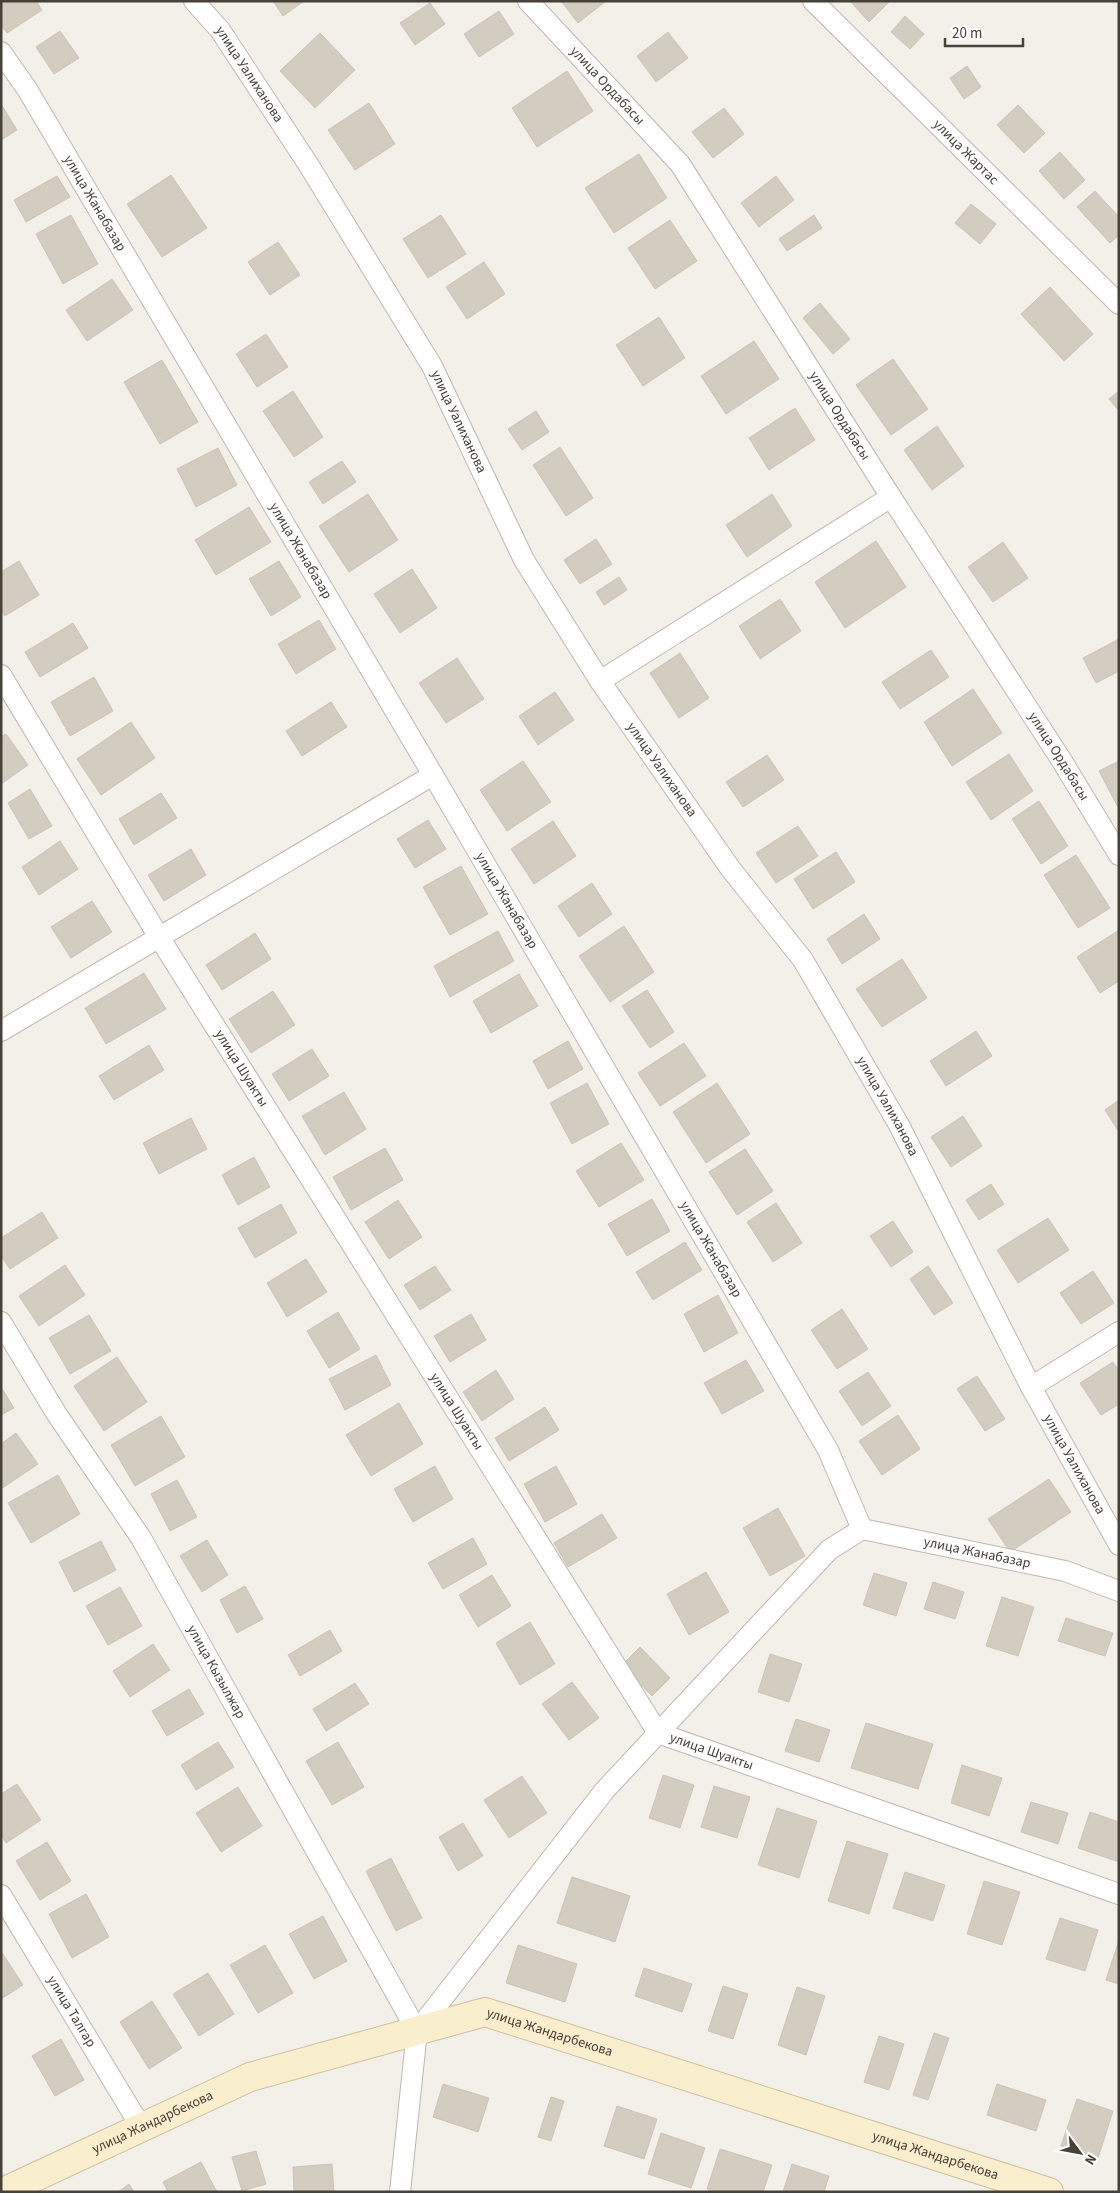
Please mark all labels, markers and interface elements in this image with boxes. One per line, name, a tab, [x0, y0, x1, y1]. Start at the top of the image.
scale bar	[945, 15, 1022, 47]
street label: улица Уалиханова	[210, 22, 288, 127]
text: 20 m	[952, 23, 982, 44]
street label: улица Ордабасы	[565, 42, 649, 130]
street label: улица Жартас	[928, 115, 1004, 190]
street label: улица Жанабазар	[58, 151, 131, 255]
street label: улица Уалиханова	[425, 367, 491, 476]
street label: улица Ордабасы	[804, 368, 875, 464]
street label: улица Жанабазар	[264, 499, 337, 603]
street label: улица Ордабасы	[1023, 708, 1094, 805]
street label: улица Уалиханова	[622, 718, 702, 821]
street label: улица Жанабазар	[470, 849, 543, 953]
street label: улица Шуакты	[210, 1026, 273, 1111]
street label: улица Уалиханова	[851, 1053, 923, 1160]
street label: улица Жанабазар	[674, 1197, 747, 1302]
street label: улица Шуакты	[425, 1369, 488, 1454]
street label: улица Уалиханова	[1038, 1411, 1110, 1518]
street label: улица Жанабазар	[922, 1532, 1033, 1574]
street label: улица Кызылжар	[182, 1621, 250, 1723]
street label: улица Шуакты	[667, 1728, 756, 1776]
street label: улица Талгар	[42, 1972, 101, 2051]
street label: улица Жандарбекова	[484, 2003, 615, 2062]
street label: улица Жандарбекова	[89, 2086, 216, 2159]
street label: улица Жандарбекова	[870, 2126, 1001, 2185]
north arrow	[1055, 2128, 1105, 2178]
text: N	[1079, 2150, 1101, 2169]

